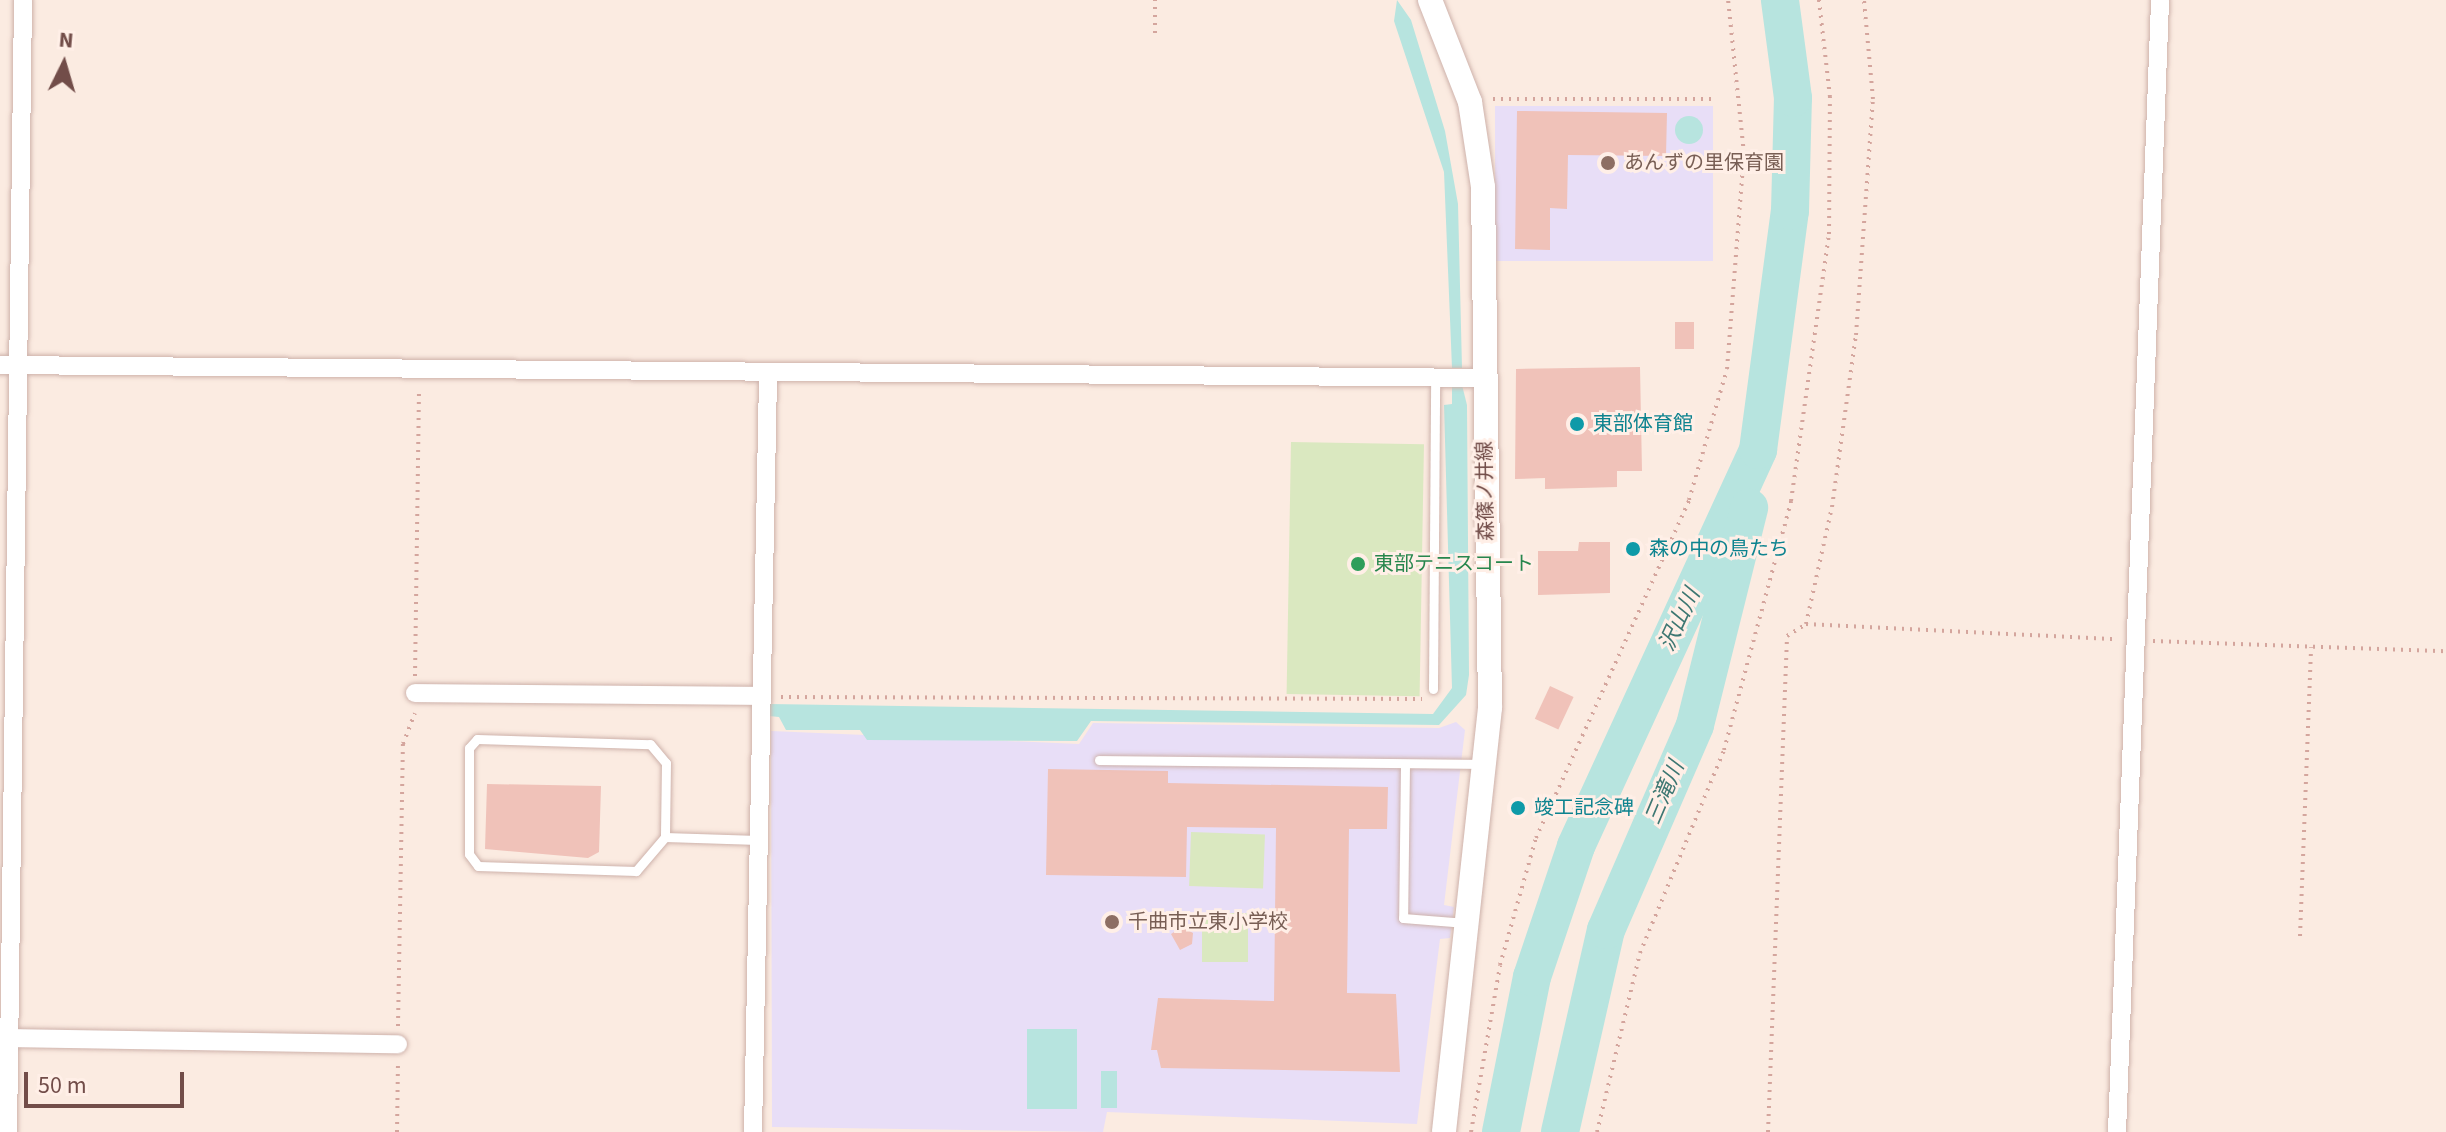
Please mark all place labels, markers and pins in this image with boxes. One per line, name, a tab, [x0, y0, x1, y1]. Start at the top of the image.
place label: あんずの里保育園	[1624, 151, 1784, 175]
marker: あんずの里保育園	[1599, 154, 1617, 172]
place label: 東部体育館	[1593, 412, 1693, 436]
marker: 東部体育館	[1568, 415, 1586, 433]
place label: 森の中の鳥たち	[1649, 537, 1789, 561]
marker: 森の中の鳥たち	[1624, 540, 1642, 558]
place label: 東部テニスコート	[1374, 552, 1534, 576]
marker: 東部テニスコート	[1349, 555, 1367, 573]
place label: 竣工記念碑	[1534, 796, 1634, 820]
marker: 竣工記念碑	[1509, 799, 1527, 817]
place label: 千曲市立東小学校	[1128, 910, 1288, 934]
marker: 千曲市立東小学校	[1103, 913, 1121, 931]

